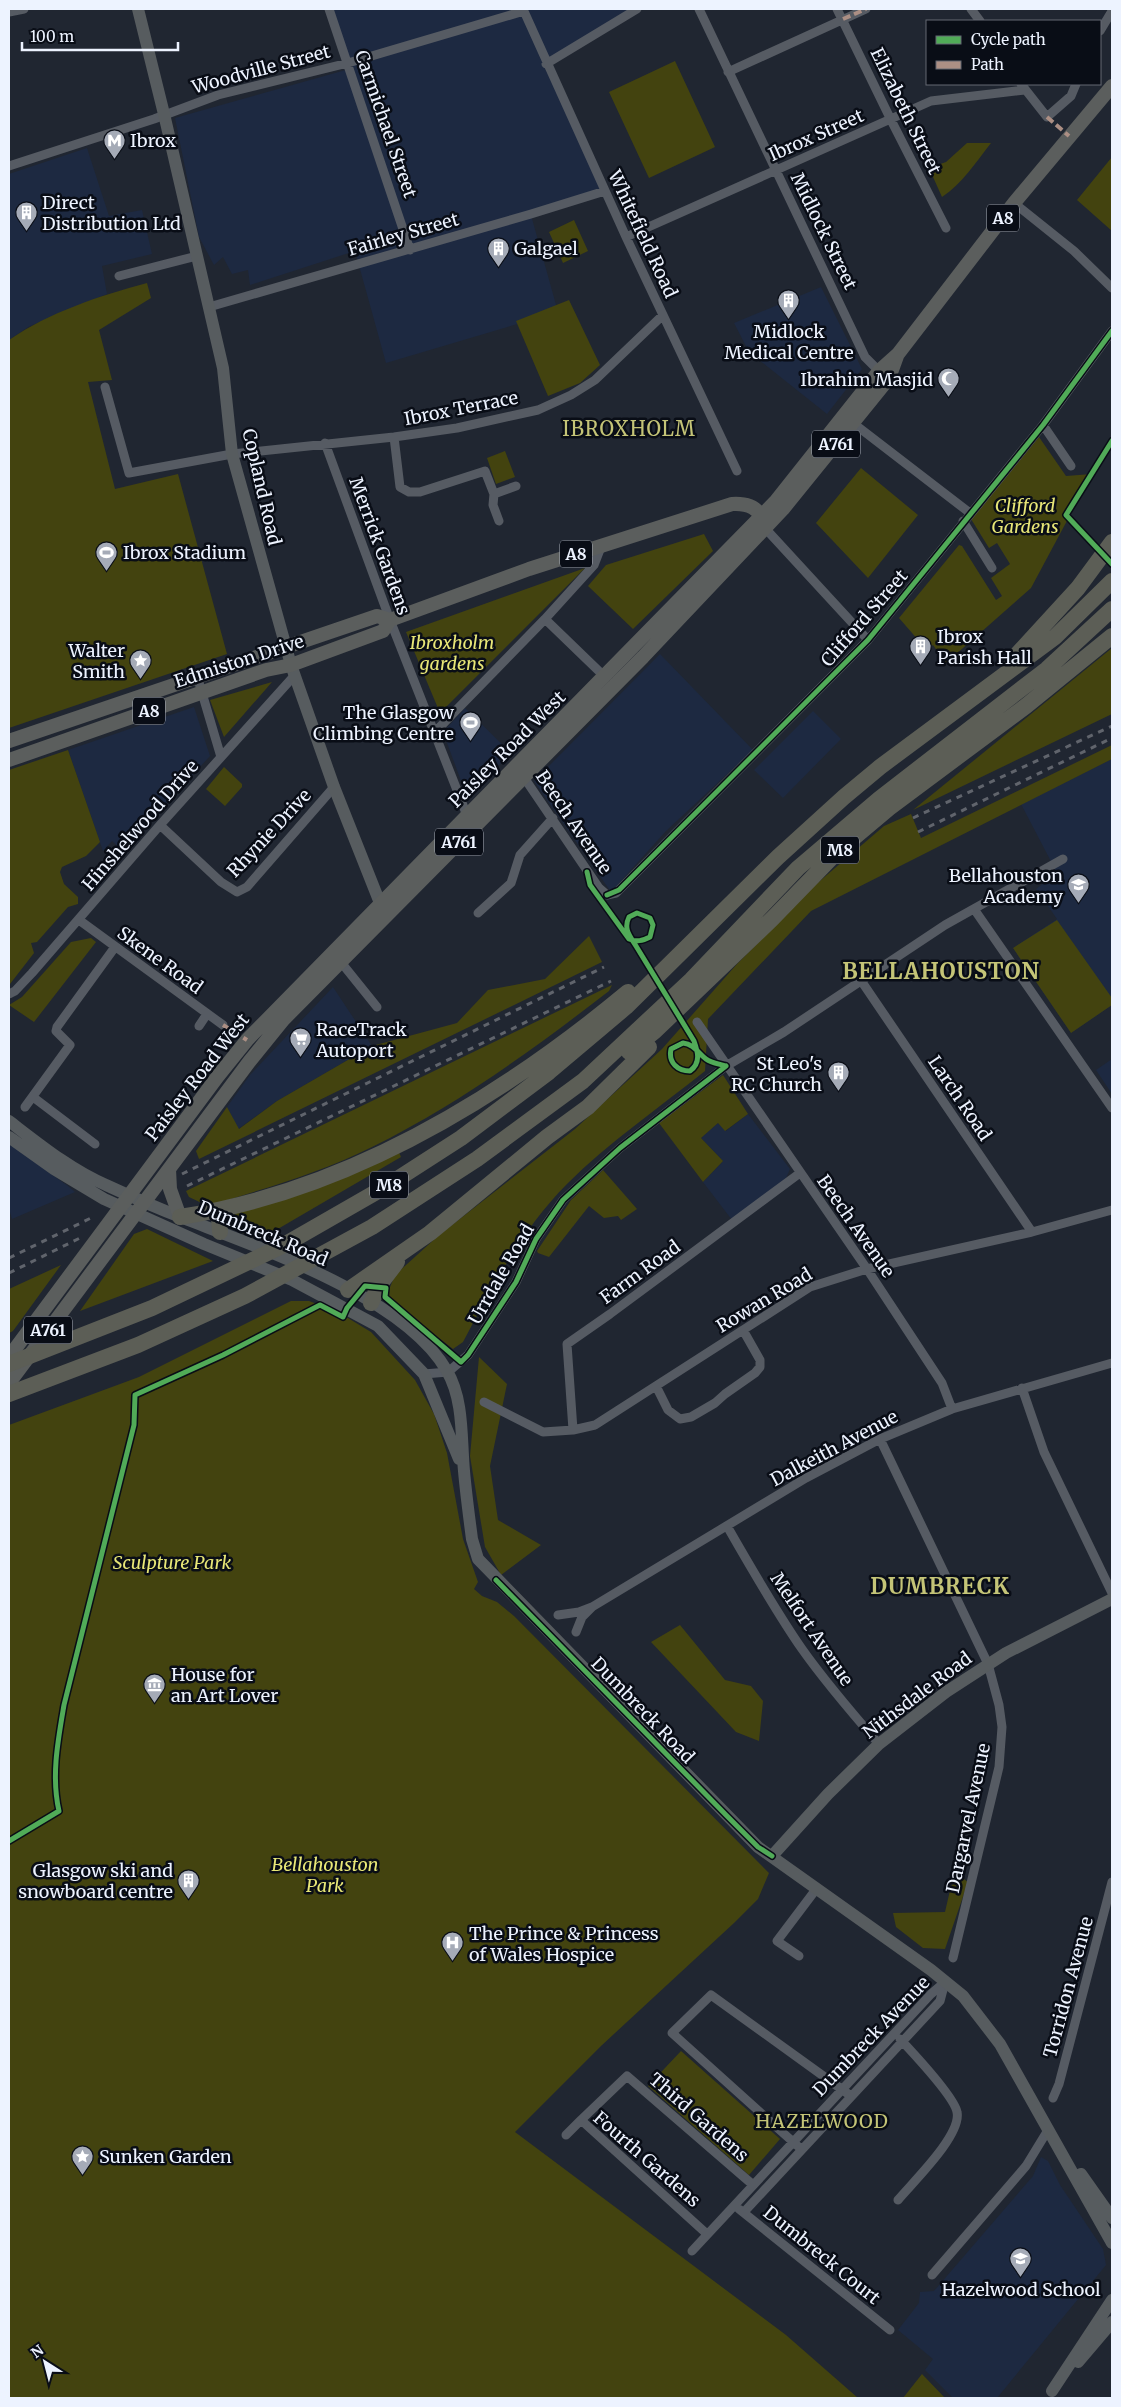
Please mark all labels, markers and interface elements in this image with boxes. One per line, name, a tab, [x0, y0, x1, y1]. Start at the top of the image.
scale bar	[22, 20, 179, 52]
legend	[926, 20, 1101, 85]
text: 100 m	[30, 27, 74, 46]
text: Cycle path	[971, 30, 1046, 49]
street label: Woodville Street	[188, 39, 333, 99]
street label: Elizabeth Street	[865, 44, 947, 178]
street label: Carmichael Street	[350, 47, 422, 201]
text: Path	[971, 55, 1004, 74]
street label: Ibrox Street	[765, 104, 867, 166]
metro station icon: Ibrox	[102, 128, 126, 159]
place label: Ibrox	[130, 129, 176, 152]
street label: Whitefield Road	[603, 166, 683, 302]
street label: Midlock Street	[786, 169, 862, 293]
place label: Direct Distribution Ltd	[42, 191, 181, 235]
building icon: Direct Distribution Ltd	[14, 200, 38, 231]
road number: A8	[987, 204, 1019, 232]
street label: Fairley Street	[345, 207, 461, 261]
building icon: Galgael	[486, 236, 510, 267]
place label: Galgael	[514, 237, 578, 260]
building icon: Midlock Medical Centre	[777, 289, 801, 320]
place label: Midlock Medical Centre	[724, 320, 854, 364]
mosque icon: Ibrahim Masjid	[937, 367, 961, 398]
place label: Ibrahim Masjid	[800, 368, 933, 391]
street label: Ibrox Terrace	[402, 386, 520, 430]
district label: IBROXHOLM	[562, 416, 696, 441]
street label: Copland Road	[237, 426, 287, 548]
road number: A761	[812, 430, 860, 458]
street label: Merrick Gardens	[344, 474, 416, 618]
park label: Clifford Gardens	[992, 494, 1058, 538]
sports icon: Ibrox Stadium	[95, 540, 119, 571]
road number: A8	[560, 540, 592, 568]
place label: Ibrox Stadium	[123, 541, 246, 564]
street label: Clifford Street	[816, 565, 912, 671]
place label: Ibrox Parish Hall	[937, 625, 1032, 669]
street label: Edmiston Drive	[171, 629, 307, 693]
park label: Ibroxholm gardens	[410, 631, 494, 675]
building icon: Ibrox Parish Hall	[909, 634, 933, 665]
place label: Walter Smith	[68, 639, 125, 683]
place icon: Walter Smith	[129, 648, 153, 679]
street label: Paisley Road West	[444, 686, 570, 812]
road number: A8	[133, 698, 165, 724]
place label: The Glasgow Climbing Centre	[313, 701, 455, 745]
sports icon: The Glasgow Climbing Centre	[458, 710, 482, 741]
street label: Hinshelwood Drive	[77, 755, 203, 895]
street label: Beech Avenue	[531, 766, 617, 878]
street label: Rhynie Drive	[222, 784, 316, 882]
road number: A761	[435, 829, 483, 856]
road number: M8	[821, 836, 859, 864]
place label: Bellahouston Academy	[949, 864, 1064, 908]
school or university icon: Bellahouston Academy	[1067, 873, 1091, 904]
street label: Skene Road	[113, 921, 207, 999]
district label: BELLAHOUSTON	[842, 957, 1040, 985]
street label: Paisley Road West	[140, 1009, 254, 1145]
place label: RaceTrack Autoport	[315, 1018, 407, 1062]
supermarket icon: RaceTrack Autoport	[288, 1027, 312, 1058]
street label: Larch Road	[923, 1051, 997, 1145]
place label: St Leo's RC Church	[731, 1052, 822, 1096]
building icon: St Leo's RC Church	[826, 1061, 850, 1092]
street label: Beech Avenue	[812, 1170, 900, 1282]
road number: M8	[370, 1172, 408, 1198]
street label: Dumbreck Road	[195, 1195, 332, 1271]
street label: Urrdale Road	[463, 1219, 539, 1328]
street label: Farm Road	[595, 1235, 685, 1309]
street label: Rowan Road	[712, 1262, 816, 1338]
road number: A761	[24, 1316, 72, 1344]
street label: Dalkeith Avenue	[766, 1405, 902, 1491]
park label: Sculpture Park	[113, 1551, 231, 1574]
street label: Melfort Avenue	[766, 1568, 858, 1690]
district label: DUMBRECK	[870, 1572, 1010, 1600]
street label: Nithsdale Road	[858, 1646, 976, 1744]
street label: Dumbreck Road	[586, 1652, 700, 1768]
place label: House for an Art Lover	[171, 1663, 278, 1707]
museum icon: House for an Art Lover	[143, 1672, 167, 1703]
street label: Dargarvel Avenue	[941, 1741, 995, 1895]
park label: Bellahouston Park	[271, 1853, 379, 1897]
place label: Glasgow ski and snowboard centre	[18, 1859, 173, 1903]
building icon: Glasgow ski and snowboard centre	[177, 1868, 201, 1899]
street label: Torridon Avenue	[1038, 1914, 1098, 2060]
place label: The Prince & Princess of Wales Hospice	[469, 1922, 659, 1966]
hospital icon: The Prince & Princess of Wales Hospice	[441, 1931, 465, 1962]
street label: Dumbreck Avenue	[808, 1971, 934, 2101]
street label: Third Gardens	[645, 2068, 754, 2167]
street label: Fourth Gardens	[589, 2106, 705, 2212]
district label: HAZELWOOD	[755, 2109, 889, 2133]
place icon: Sunken Garden	[71, 2144, 95, 2175]
place label: Sunken Garden	[99, 2145, 232, 2168]
street label: Dumbreck Court	[759, 2201, 885, 2309]
school or university icon: Hazelwood School	[1009, 2247, 1033, 2278]
place label: Hazelwood School	[941, 2278, 1101, 2301]
north arrow	[20, 2337, 70, 2387]
text: N	[28, 2341, 47, 2362]

